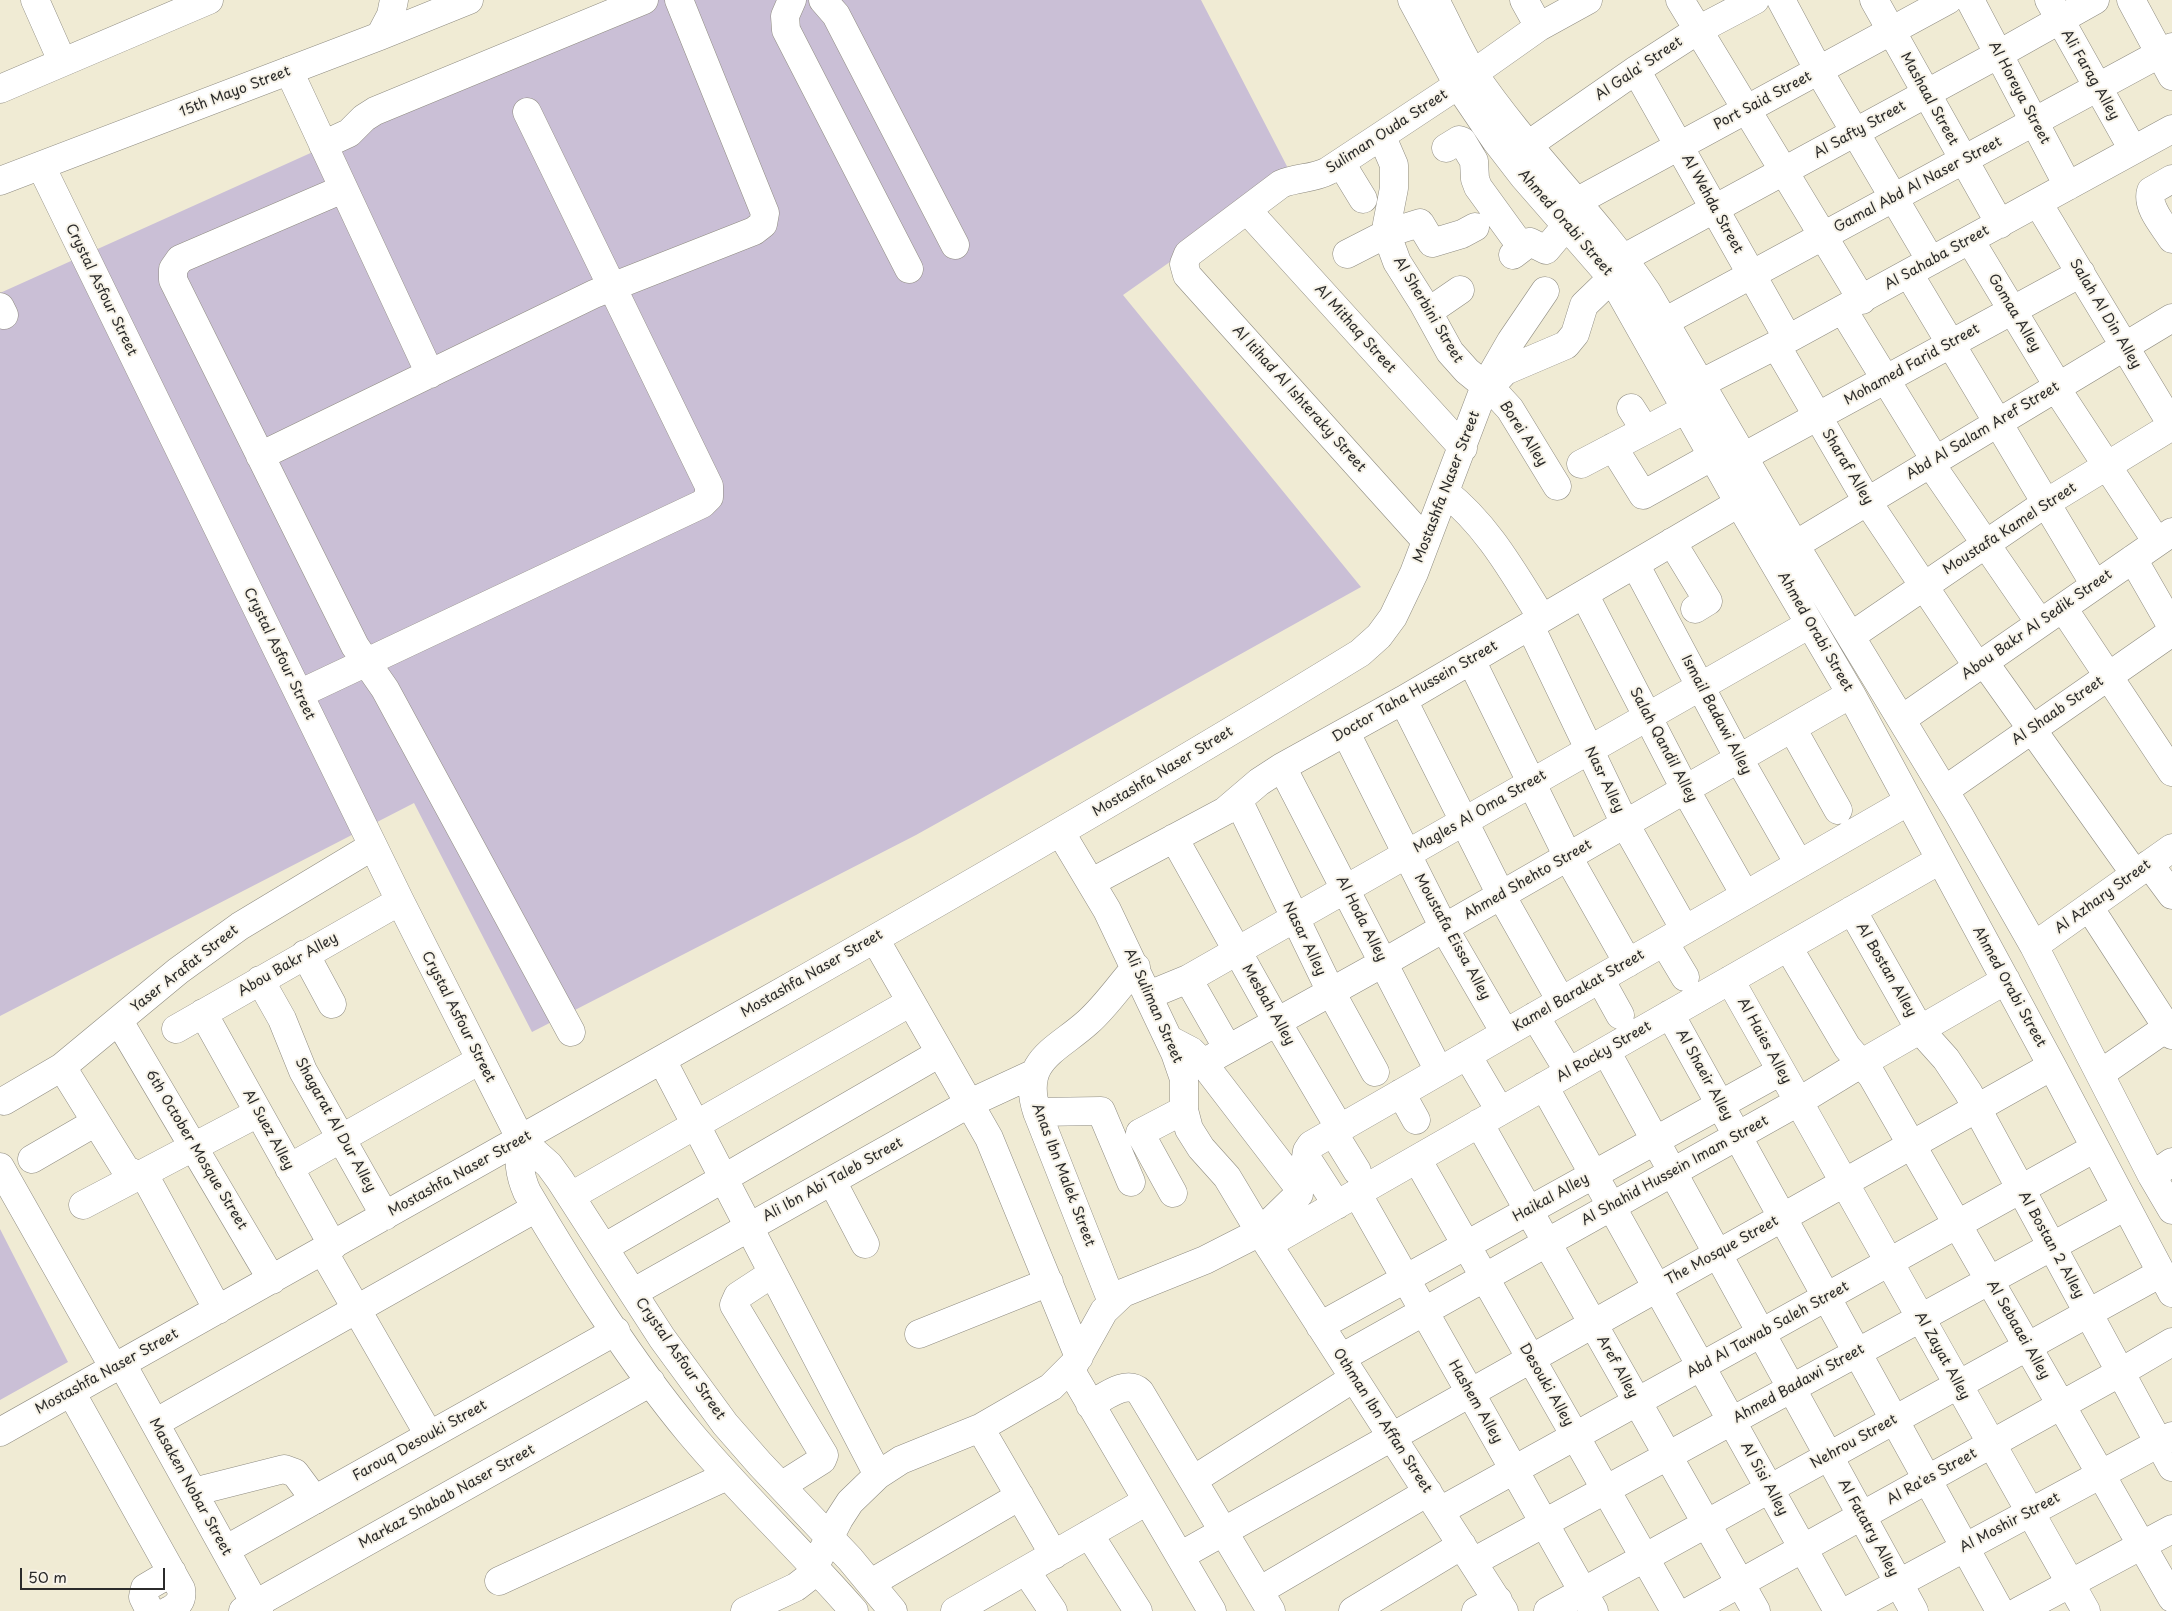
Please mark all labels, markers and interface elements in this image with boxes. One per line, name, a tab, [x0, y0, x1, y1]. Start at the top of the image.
street label: Ali Farag Alley	[2057, 27, 2123, 123]
street label: Al Gala' Street	[1592, 34, 1686, 104]
street label: Al Horeya Street	[1985, 39, 2053, 147]
street label: Mashaal Street	[1897, 50, 1961, 148]
street label: 15th Mayo Street	[177, 63, 293, 121]
street label: Port Said Street	[1711, 68, 1815, 134]
street label: Suliman Ouda Street	[1323, 86, 1451, 178]
street label: Al Safty Street	[1811, 98, 1909, 162]
street label: Gamal Abd Al Naser Street	[1831, 134, 2005, 236]
street label: Al Wehda Street	[1678, 152, 1746, 256]
street label: Ahmed Orabi Street	[1514, 166, 1616, 280]
street label: Crystal Asfour Street	[62, 221, 140, 359]
street label: Al Sahaba Street	[1882, 222, 1992, 294]
street label: Al Sherbini Street	[1390, 254, 1466, 366]
street label: Salah Al Din Alley	[2066, 256, 2144, 372]
street label: Gomaa Alley	[1984, 271, 2044, 355]
street label: Al Mithaq Street	[1311, 281, 1399, 377]
street label: Mohamed Farid Street	[1841, 321, 1983, 409]
street label: Al Itihad Al Ishteraky Street	[1229, 322, 1369, 476]
street label: Abd Al Salam Aref Street	[1904, 379, 2062, 483]
street label: Borei Alley	[1496, 398, 1550, 470]
street label: Mostashfa Naser Street	[1410, 409, 1484, 565]
street label: Sharaf Alley	[1818, 426, 1876, 508]
street label: Moustafa Kamel Street	[1940, 480, 2080, 578]
street label: Abou Bakr Al Sedik Street	[1959, 567, 2115, 683]
street label: Ahmed Orabi Street	[1774, 569, 1856, 695]
street label: Crystal Asfour Street	[240, 585, 318, 723]
street label: Doctor Taha Hussein Street	[1329, 638, 1501, 746]
street label: Ismail Badawi Alley	[1677, 652, 1755, 778]
street label: Al Shaab Street	[2009, 673, 2107, 749]
street label: Salah Qandil Alley	[1626, 685, 1700, 805]
street label: Mostashfa Naser Street	[1090, 723, 1236, 821]
street label: Nasr Alley	[1581, 744, 1627, 816]
street label: Magles Al Oma Street	[1411, 767, 1549, 857]
street label: Ahmed Shehto Street	[1461, 836, 1595, 924]
street label: Al Azhary Street	[2052, 857, 2154, 937]
street label: Moustafa Eissa Alley	[1410, 871, 1494, 1003]
street label: Al Hoda Alley	[1332, 873, 1390, 965]
street label: Nasar Alley	[1279, 899, 1329, 979]
street label: Al Bostan Alley	[1852, 920, 1920, 1020]
street label: Yaser Arafat Street	[128, 922, 242, 1016]
street label: Ahmed Orabi Street	[1969, 924, 2049, 1050]
street label: Mostashfa Naser Street	[738, 926, 886, 1022]
street label: Abou Bakr Alley	[235, 930, 341, 1000]
street label: Ali Suliman Street	[1120, 946, 1186, 1066]
street label: Kamel Barakat Street	[1510, 947, 1648, 1035]
street label: Crystal Asfour Street	[418, 949, 498, 1085]
street label: Mesbah Alley	[1238, 962, 1298, 1048]
street label: Al Haies Alley	[1733, 995, 1795, 1087]
street label: Al Rocky Street	[1554, 1018, 1654, 1086]
street label: Al Shaeir Alley	[1672, 1026, 1736, 1124]
street label: Shagarat Al Dur Alley	[291, 1055, 379, 1195]
street label: 6th October Mosque Street	[142, 1067, 250, 1233]
street label: Al Suez Alley	[239, 1087, 297, 1173]
street label: Anas Ibn Malek Street	[1028, 1101, 1098, 1249]
street label: Al Shahid Hussein Imam Street	[1579, 1112, 1771, 1230]
street label: Mostashfa Naser Street	[386, 1128, 534, 1220]
street label: Ali Ibn Abi Taleb Street	[760, 1134, 906, 1226]
street label: Haikal Alley	[1510, 1170, 1592, 1226]
street label: Al Bostan 2 Alley	[2015, 1188, 2087, 1302]
street label: The Mosque Street	[1662, 1213, 1782, 1289]
street label: Abd Al Tawab Saleh Street	[1684, 1278, 1852, 1382]
street label: Al Sebaaei Alley	[1983, 1278, 2053, 1382]
street label: Crystal Asfour Street	[632, 1295, 728, 1423]
street label: Al Zayat Alley	[1911, 1309, 1973, 1403]
street label: Mostashfa Naser Street	[33, 1326, 181, 1418]
street label: Aref Alley	[1593, 1333, 1641, 1401]
street label: Desouki Alley	[1515, 1340, 1577, 1430]
street label: Ahmed Badawi Street	[1731, 1341, 1867, 1427]
street label: Othman Ibn Affan Street	[1329, 1346, 1435, 1496]
street label: Hashem Alley	[1444, 1357, 1506, 1447]
street label: Farouq Desouki Street	[350, 1397, 490, 1485]
street label: Nehrou Street	[1808, 1411, 1900, 1473]
street label: Masaken Nobar Street	[145, 1415, 235, 1559]
street label: Al Sisi Alley	[1737, 1439, 1791, 1519]
street label: Markaz Shabab Naser Street	[356, 1442, 538, 1552]
street label: Al Ra'es Street	[1884, 1445, 1980, 1509]
street label: Al Fatatry Alley	[1834, 1476, 1902, 1580]
street label: Al Moshir Street	[1957, 1489, 2063, 1557]
scale bar	[22, 1558, 168, 1590]
text: 50 m	[28, 1565, 67, 1588]

